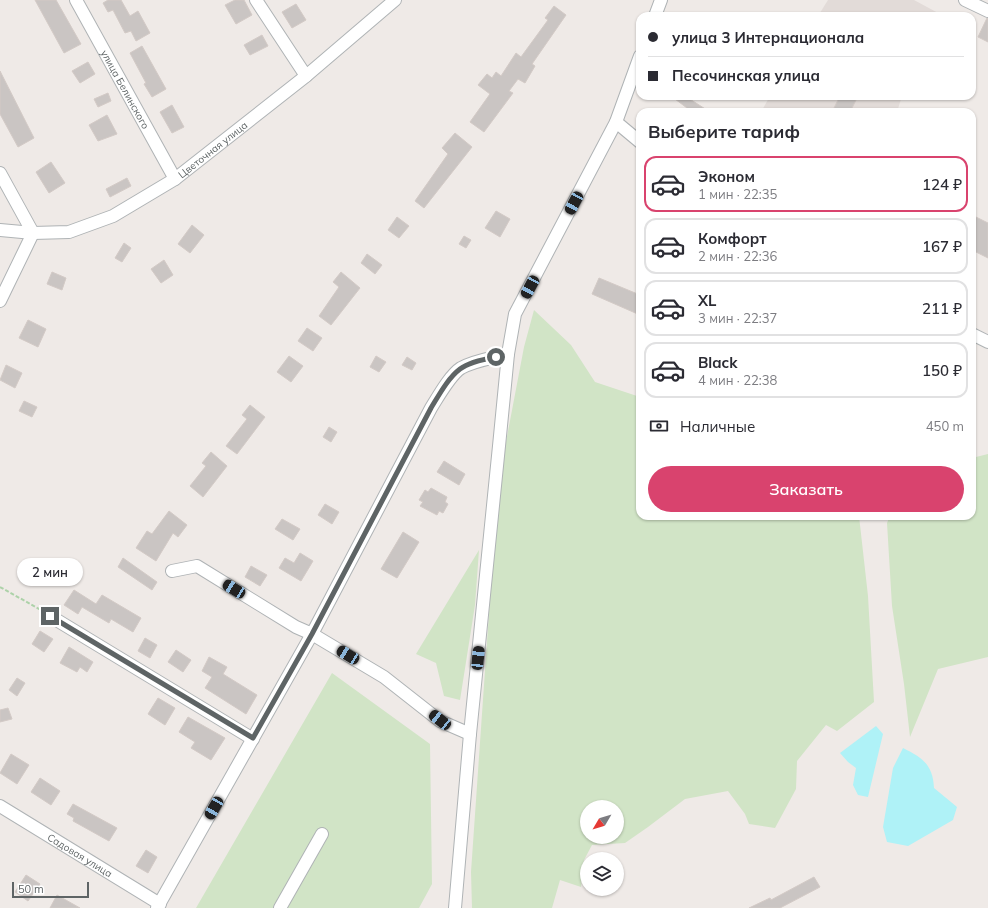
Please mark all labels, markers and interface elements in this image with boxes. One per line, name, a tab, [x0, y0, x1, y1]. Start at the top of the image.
text: улица 3 Интернационала	[672, 28, 864, 47]
street label: улица Белинского	[98, 48, 152, 132]
text: Песочинская улица	[672, 66, 820, 85]
street label: Цветочная улица	[176, 119, 250, 181]
text: Выберите тариф	[648, 120, 800, 143]
icon: car	[650, 166, 686, 202]
text: Эконом	[698, 167, 755, 186]
text: 124 ₽	[922, 175, 962, 194]
text: 1 мин · 22:35	[698, 186, 777, 202]
car	[563, 190, 585, 216]
icon: car	[650, 228, 686, 264]
text: Комфорт	[698, 229, 767, 248]
text: 167 ₽	[922, 237, 962, 256]
text: 2 мин · 22:36	[698, 248, 777, 264]
car	[519, 274, 541, 300]
icon: car	[650, 290, 686, 326]
text: XL	[698, 291, 716, 310]
text: 211 ₽	[922, 299, 962, 318]
text: 3 мин · 22:37	[698, 310, 777, 326]
route start	[487, 348, 505, 366]
icon: car	[650, 352, 686, 388]
text: Black	[698, 353, 737, 372]
text: 150 ₽	[922, 361, 962, 380]
text: 4 мин · 22:38	[698, 372, 777, 388]
icon: cash	[648, 415, 670, 437]
text: Наличные	[680, 417, 755, 436]
text: 450 m	[926, 418, 964, 434]
button: Заказать	[648, 466, 964, 512]
callout: 2 мин	[17, 558, 83, 586]
text: 2 мин	[32, 564, 68, 580]
car	[221, 578, 247, 600]
route end	[41, 607, 59, 625]
car	[335, 644, 361, 666]
car	[471, 645, 485, 671]
car	[427, 708, 453, 732]
car	[203, 795, 225, 821]
north arrow	[580, 800, 624, 844]
map controls	[580, 800, 624, 896]
street label: Садовая улица	[45, 831, 115, 880]
button: layers	[580, 852, 624, 896]
scale bar	[12, 880, 89, 899]
text: 50 m	[18, 882, 44, 896]

